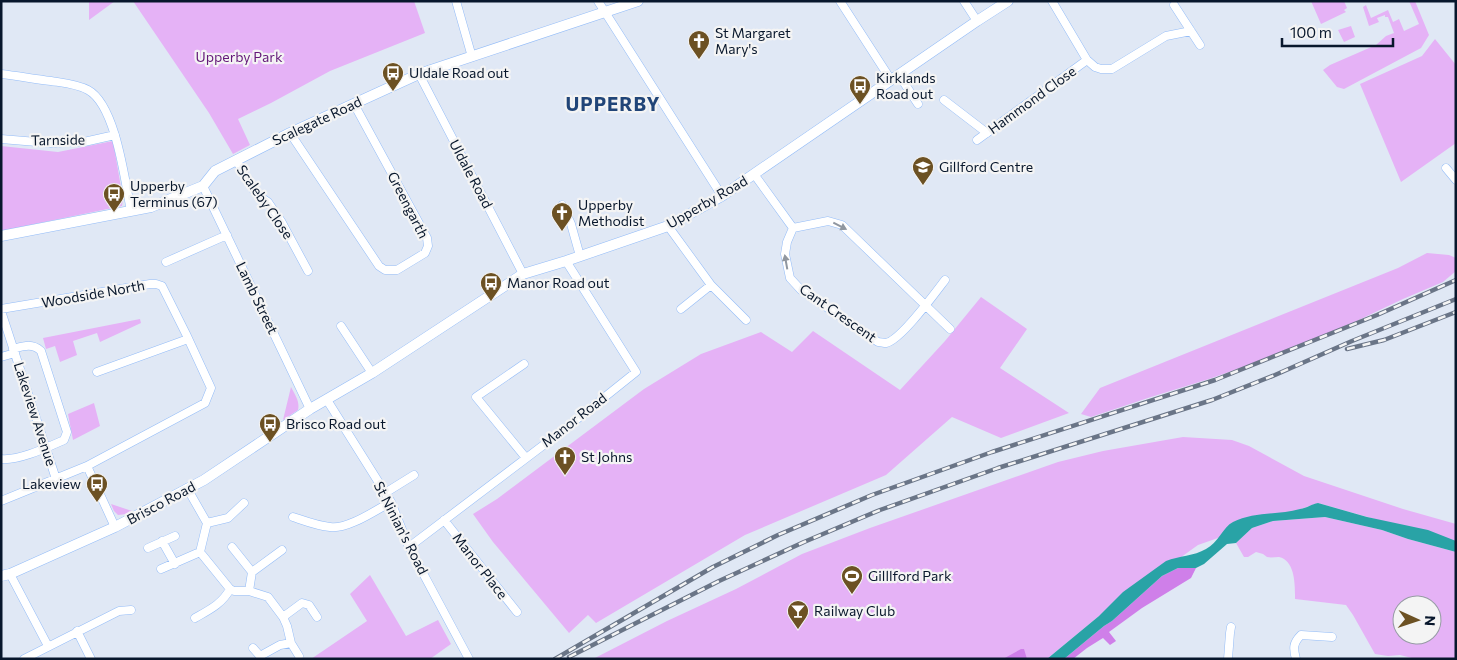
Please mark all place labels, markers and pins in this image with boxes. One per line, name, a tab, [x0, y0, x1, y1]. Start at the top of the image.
place label: St Margaret Mary's	[715, 24, 791, 57]
church icon: St Margaret Mary's	[687, 29, 711, 60]
bus stop icon: Uldale Road out	[381, 61, 405, 92]
place label: Uldale Road out	[409, 64, 509, 81]
place label: Kirklands Road out	[876, 69, 936, 102]
bus stop icon: Kirklands Road out	[848, 74, 872, 105]
school or university icon: Gillford Centre	[911, 155, 935, 186]
place label: Gillford Centre	[939, 158, 1033, 175]
place label: Upperby Terminus (67)	[130, 177, 218, 210]
bus stop icon: Upperby Terminus (67)	[102, 182, 126, 213]
place label: Upperby Methodist	[578, 196, 645, 229]
church icon: Upperby Methodist	[550, 201, 574, 232]
bus stop icon: Manor Road out	[479, 271, 503, 302]
place label: Manor Road out	[507, 274, 610, 291]
bus stop icon: Brisco Road out	[258, 412, 282, 443]
place label: Brisco Road out	[286, 415, 386, 432]
church icon: St Johns	[553, 445, 577, 476]
place label: St Johns	[581, 448, 632, 465]
bus stop icon: Lakeview	[85, 472, 109, 503]
place label: Lakeview	[22, 475, 81, 492]
sports icon: Gilllford Park	[840, 564, 864, 595]
place label: Gilllford Park	[868, 567, 952, 584]
bar icon: Railway Club	[786, 599, 810, 630]
place label: Railway Club	[814, 602, 895, 619]

